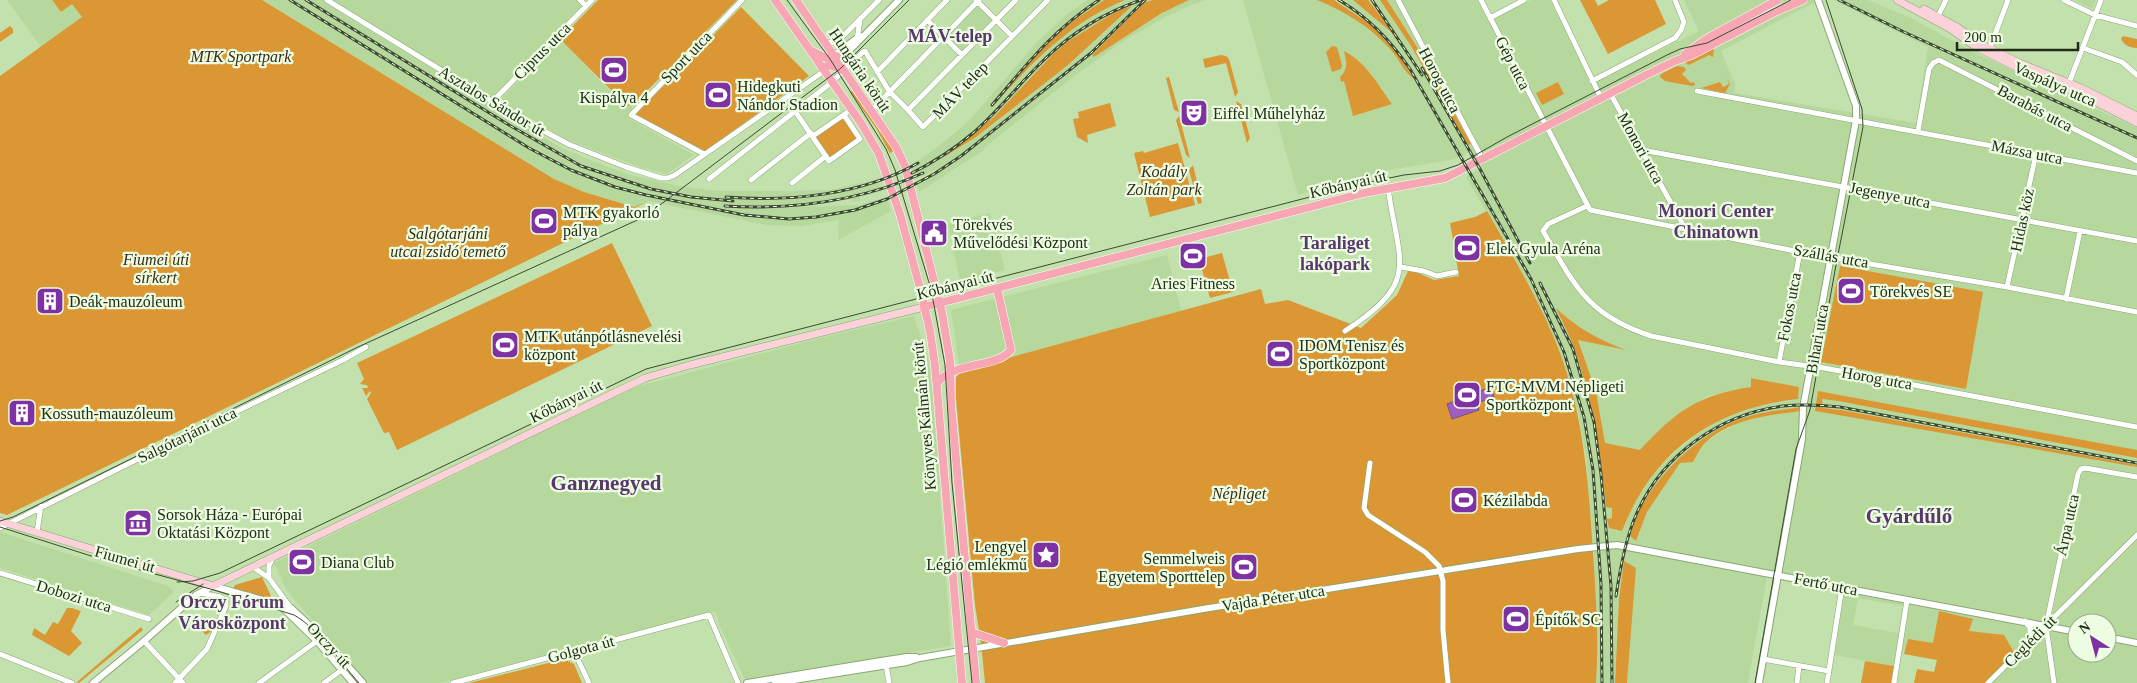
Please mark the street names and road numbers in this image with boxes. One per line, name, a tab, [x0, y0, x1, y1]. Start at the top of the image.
street label: Ciprus utca	[510, 19, 575, 84]
street label: Hungária körút	[825, 25, 895, 116]
street label: Sport utca	[657, 28, 716, 87]
street label: Gép utca	[1492, 34, 1534, 93]
street label: Horog utca	[1415, 44, 1464, 116]
street label: MÁV telep	[928, 57, 992, 123]
street label: Vaspálya utca	[2011, 58, 2099, 111]
street label: Asztalos Sándor út	[436, 63, 549, 140]
street label: Barabás utca	[1995, 81, 2075, 135]
street label: Monori utca	[1614, 109, 1668, 187]
street label: Mázsa utca	[1990, 137, 2064, 167]
street label: Kőbányai út	[1308, 167, 1389, 202]
street label: Jegenye utca	[1848, 179, 1932, 212]
street label: Hidas köz	[2007, 187, 2037, 253]
street label: Szállás utca	[1792, 241, 1870, 271]
street label: Kőbányai út	[915, 267, 996, 304]
street label: Fokos utca	[1774, 271, 1804, 343]
street label: Bihari utca	[1802, 303, 1832, 375]
street label: Könyves Kálmán körút	[909, 340, 940, 491]
street label: Horog utca	[1840, 363, 1914, 394]
street label: Kőbányai út	[527, 376, 606, 427]
street label: Salgótarjáni utca	[135, 404, 240, 467]
street label: Árpa utca	[2051, 492, 2083, 558]
street label: Fiumei út	[93, 542, 158, 576]
street label: Fertő utca	[1793, 570, 1859, 598]
street label: Dobozi utca	[34, 577, 114, 615]
street label: Vajda Péter utca	[1220, 581, 1326, 616]
street label: Ceglédi út	[2001, 611, 2061, 671]
street label: Orczy út	[303, 619, 355, 672]
street label: Golgota út	[546, 632, 617, 667]

